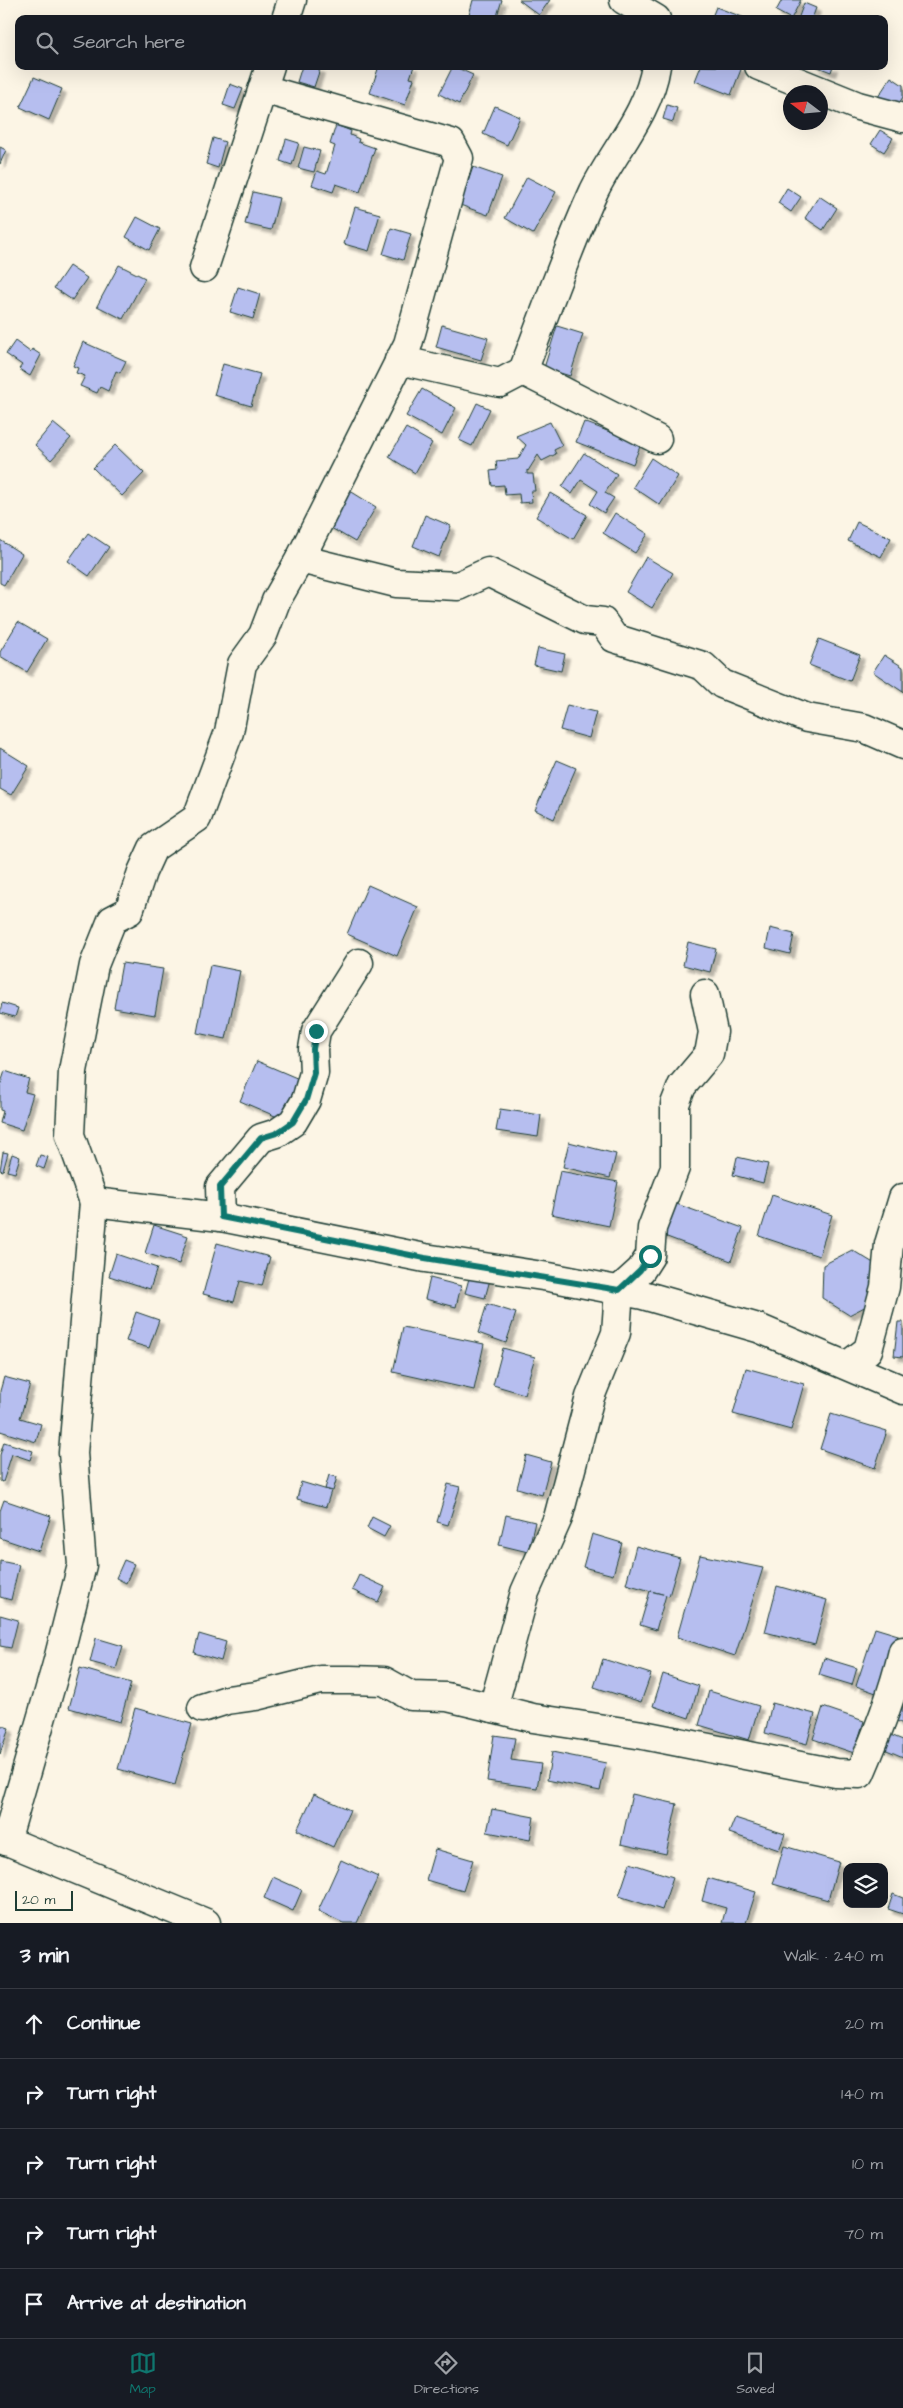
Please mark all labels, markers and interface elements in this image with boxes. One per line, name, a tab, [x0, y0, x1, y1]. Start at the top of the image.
search box	[15, 15, 888, 70]
icon: search	[33, 29, 61, 57]
text: Search here	[73, 29, 185, 56]
north arrow	[783, 85, 828, 130]
route end	[305, 1020, 328, 1043]
route start	[639, 1245, 662, 1268]
map controls	[843, 1863, 888, 1908]
button: layers	[843, 1863, 888, 1908]
scale bar	[15, 1888, 72, 1911]
text: 20 m	[22, 1890, 55, 1910]
text: 3 min	[20, 1941, 69, 1970]
text: Walk · 240 m	[783, 1945, 883, 1967]
icon: ahead	[20, 2010, 48, 2038]
text: Continue	[67, 2010, 141, 2037]
text: 20 m	[845, 2013, 883, 2035]
icon: right	[20, 2080, 48, 2108]
text: Turn right	[67, 2080, 156, 2107]
text: 140 m	[841, 2083, 883, 2105]
icon: right	[20, 2150, 48, 2178]
text: Turn right	[67, 2150, 156, 2177]
text: 10 m	[852, 2153, 883, 2175]
icon: right	[20, 2220, 48, 2248]
text: Turn right	[67, 2220, 156, 2247]
text: 70 m	[844, 2223, 883, 2245]
icon: arrive	[20, 2290, 48, 2318]
text: Arrive at destination	[67, 2290, 246, 2317]
tab: Map	[129, 2349, 157, 2399]
tab: Directions	[414, 2349, 479, 2399]
tab: Saved	[736, 2349, 774, 2399]

